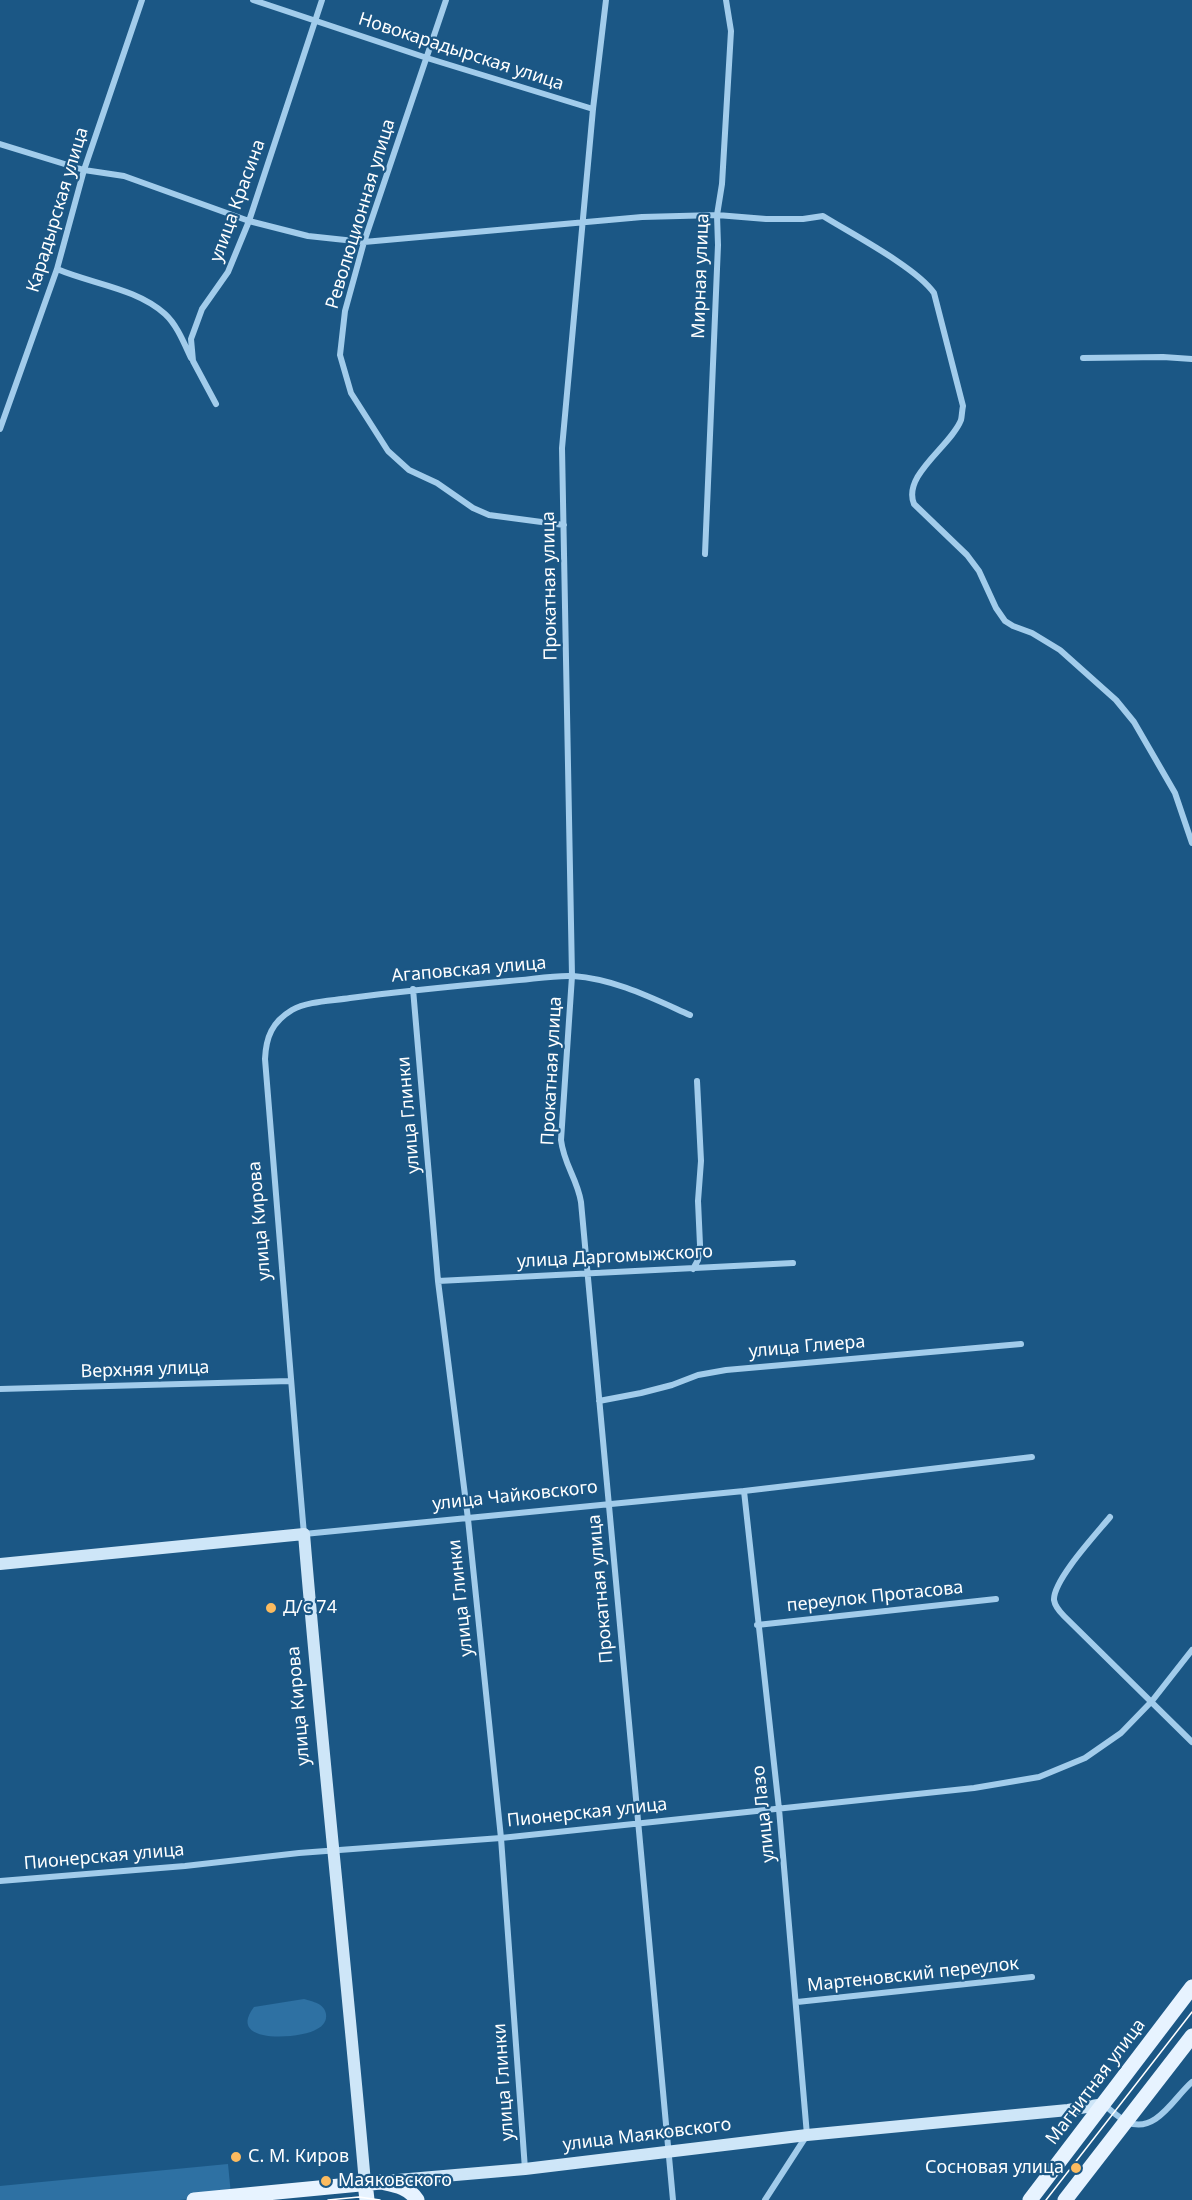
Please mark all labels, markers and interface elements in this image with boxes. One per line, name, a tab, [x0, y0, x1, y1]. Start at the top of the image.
street label: Новокарадырская улица	[356, 9, 566, 95]
street label: Революционная улица	[322, 116, 400, 312]
street label: Карадырская улица	[23, 125, 93, 295]
street label: улица Красина	[206, 137, 270, 265]
street label: Мирная улица	[688, 213, 714, 339]
street label: Прокатная улица	[538, 511, 562, 661]
street label: Агаповская улица	[391, 952, 547, 988]
street label: Прокатная улица	[537, 996, 567, 1146]
street label: улица Глинки	[393, 1055, 425, 1175]
street label: улица Кирова	[244, 1160, 276, 1282]
street label: улица Даргомыжского	[517, 1241, 713, 1273]
street label: улица Глиера	[748, 1331, 866, 1363]
street label: Верхняя улица	[80, 1357, 210, 1383]
street label: улица Чайковского	[431, 1477, 599, 1515]
street label: Прокатная улица	[584, 1514, 618, 1664]
street label: улица Глинки	[444, 1538, 478, 1658]
street label: переулок Протасова	[786, 1577, 964, 1617]
place label: Д/с 74	[283, 1597, 337, 1619]
marker: Д/с 74	[264, 1601, 278, 1615]
street label: улица Кирова	[283, 1645, 315, 1767]
street label: улица Лазо	[748, 1764, 780, 1864]
street label: Пионерская улица	[506, 1794, 668, 1832]
street label: Пионерская улица	[23, 1839, 185, 1875]
street label: Мартеновский переулок	[806, 1953, 1020, 1997]
street label: Магнитная улица	[1042, 2015, 1150, 2149]
street label: улица Глинки	[489, 2022, 519, 2142]
street label: улица Маяковского	[562, 2114, 732, 2156]
place label: С. М. Киров	[248, 2146, 349, 2168]
marker: С. М. Киров	[229, 2150, 243, 2164]
place label: Сосновая улица	[925, 2157, 1064, 2179]
marker: Сосновая улица	[1069, 2161, 1083, 2175]
place label: Маяковского	[338, 2170, 452, 2192]
marker: Маяковского	[319, 2174, 333, 2188]

